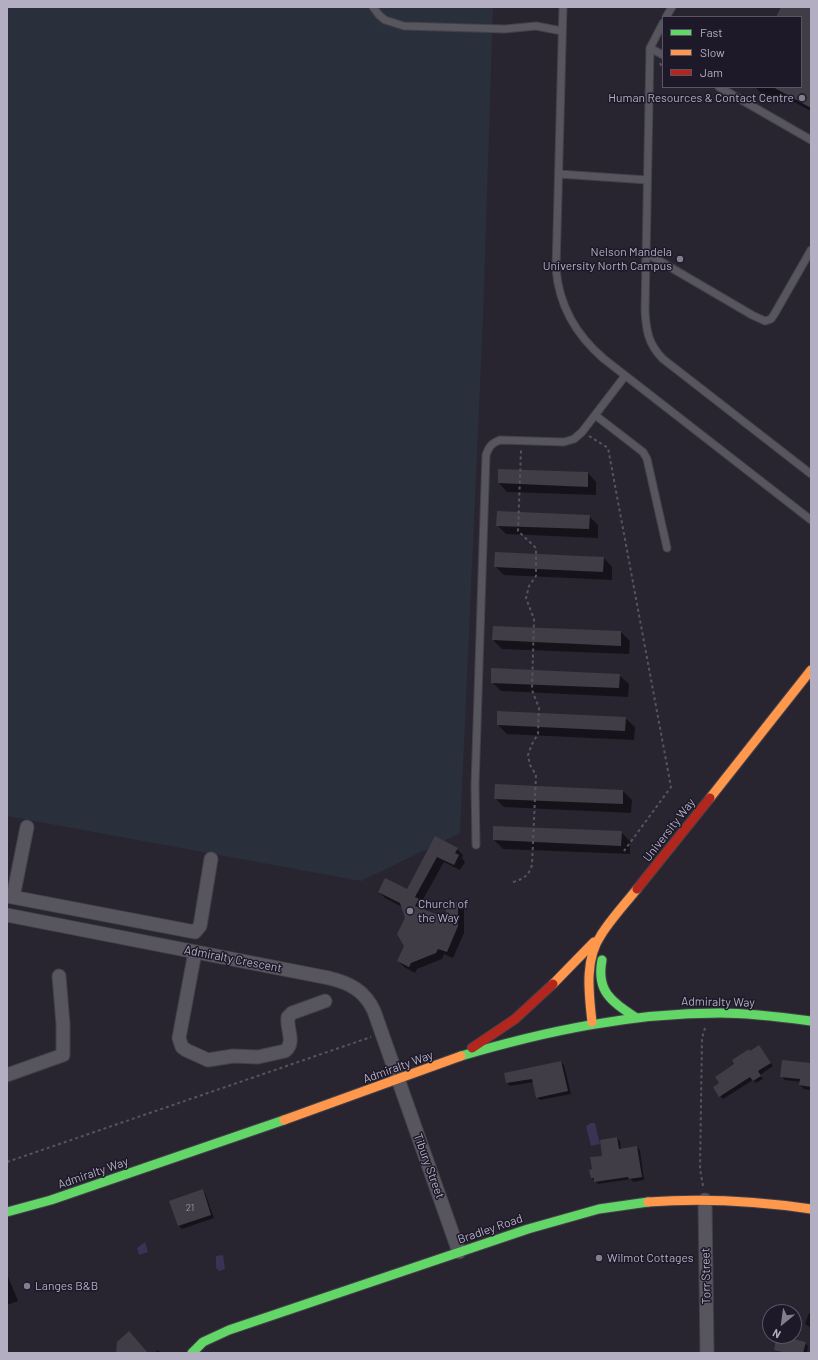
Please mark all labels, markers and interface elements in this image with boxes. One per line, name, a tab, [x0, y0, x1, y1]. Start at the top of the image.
legend	[662, 16, 802, 88]
text: Fast	[700, 25, 723, 39]
text: Slow	[700, 45, 725, 59]
text: Jam	[700, 65, 723, 79]
place label: Human Resources & Contact Centre	[608, 91, 794, 105]
marker: Human Resources & Contact Centre	[797, 93, 807, 103]
place label: Nelson Mandela University North Campus	[543, 245, 672, 273]
marker: Nelson Mandela University North Campus	[675, 254, 685, 264]
street label: University Way	[640, 796, 698, 864]
place label: Church of the Way	[418, 897, 468, 925]
marker: Church of the Way	[405, 906, 415, 916]
street label: Admiralty Crescent	[183, 942, 283, 976]
street label: Admiralty Way	[681, 994, 755, 1010]
street label: Admiralty Way	[361, 1048, 435, 1086]
street label: Tibury Street	[411, 1132, 447, 1200]
street label: Admiralty Way	[56, 1154, 130, 1192]
house number: 21	[186, 1202, 194, 1214]
street label: Bradley Road	[456, 1211, 524, 1247]
street label: Torr Street	[698, 1248, 714, 1304]
place label: Wilmot Cottages	[607, 1251, 694, 1265]
marker: Wilmot Cottages	[594, 1253, 604, 1263]
place label: Langes B&B	[35, 1279, 98, 1293]
marker: Langes B&B	[22, 1281, 32, 1291]
north arrow	[762, 1304, 802, 1344]
text: N	[770, 1327, 783, 1342]

